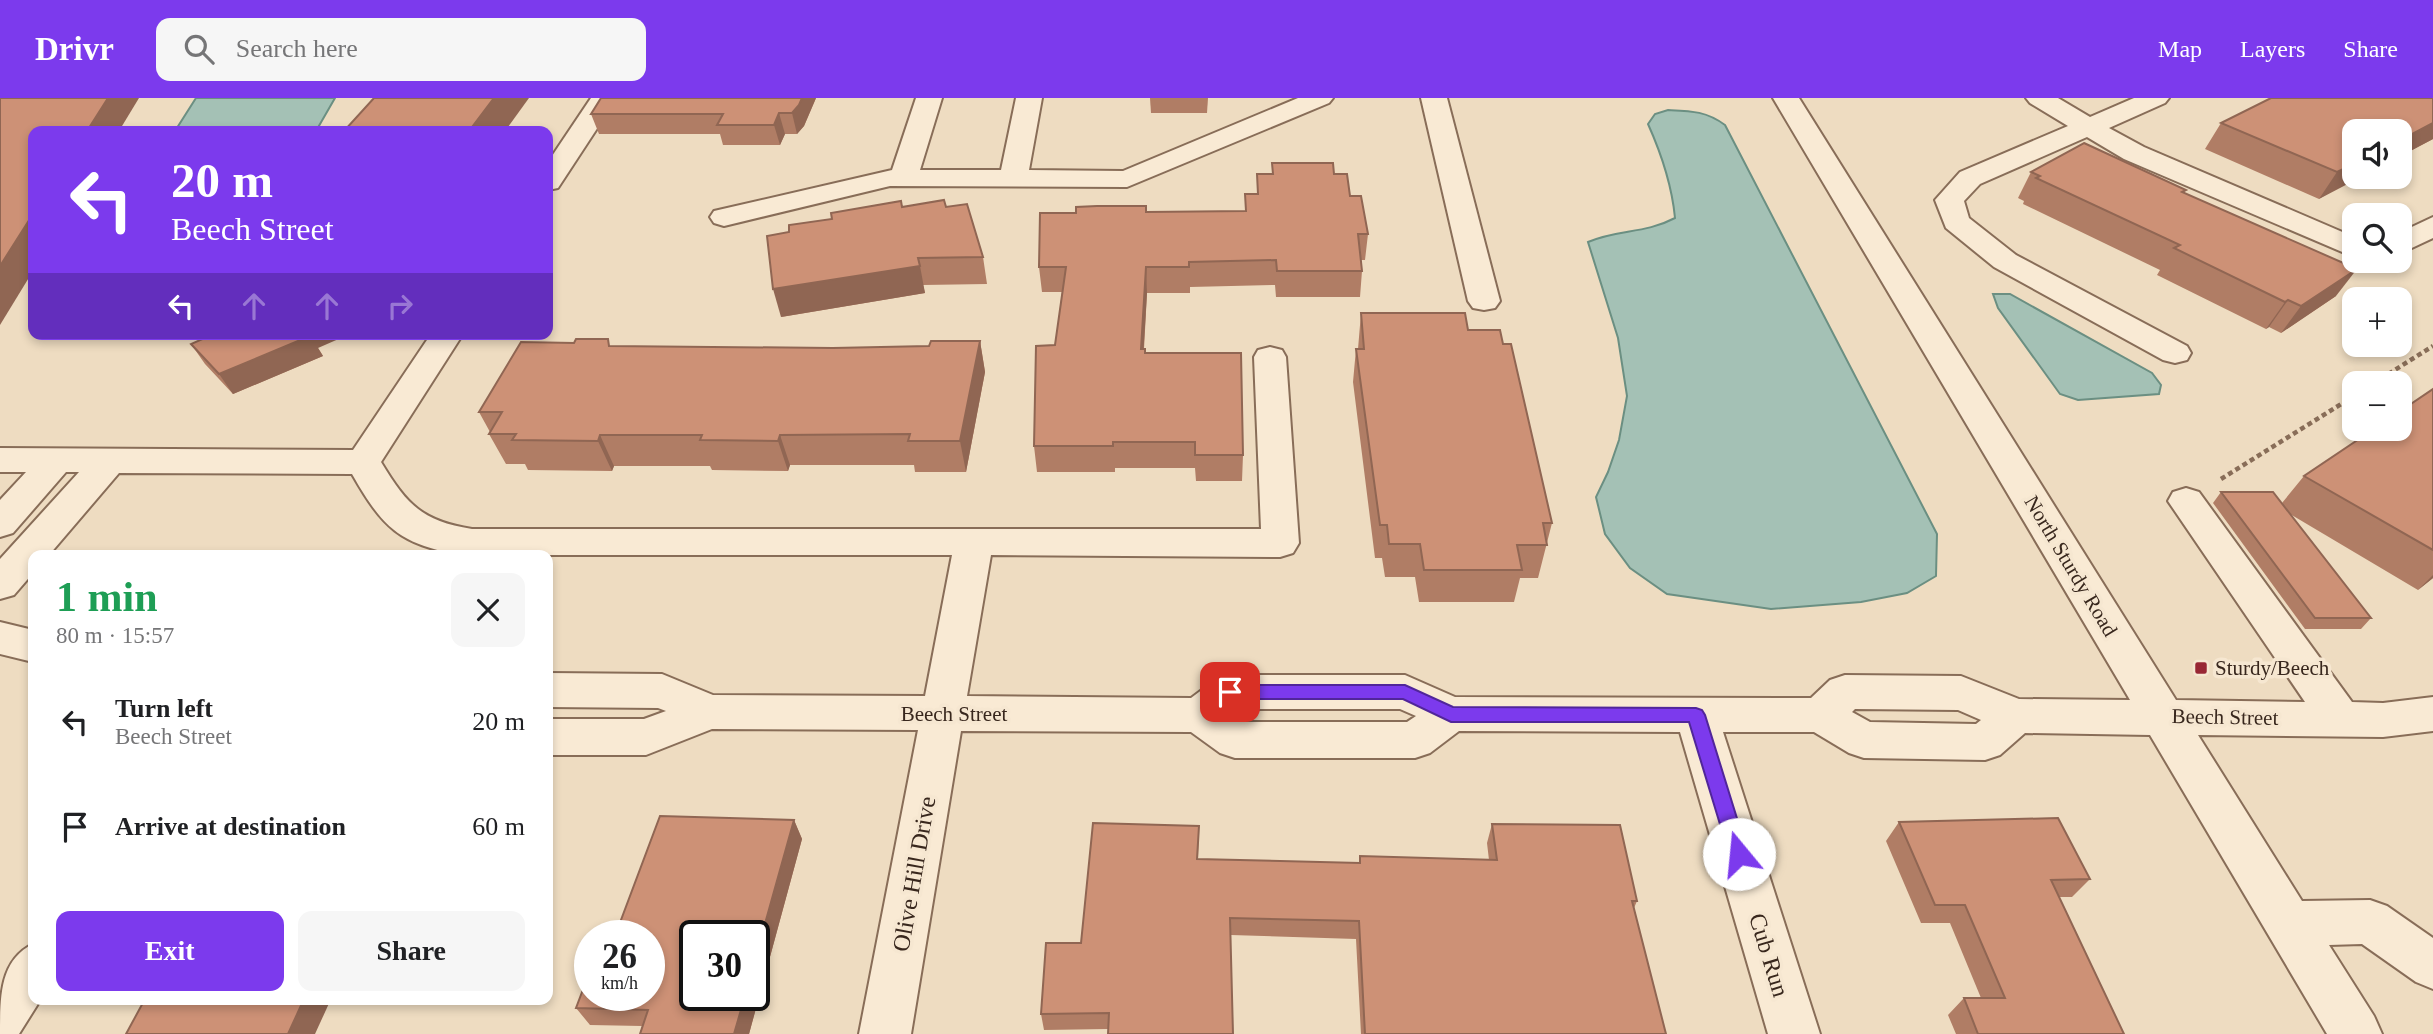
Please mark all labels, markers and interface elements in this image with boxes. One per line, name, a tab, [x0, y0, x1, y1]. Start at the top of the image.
search box	[156, 18, 646, 81]
icon: search	[180, 30, 218, 68]
text: Drivr	[35, 31, 114, 67]
text: Search here	[236, 34, 358, 63]
text: Map	[2158, 36, 2202, 62]
text: Layers	[2240, 36, 2305, 62]
text: Share	[2343, 36, 2398, 62]
map controls	[2342, 119, 2412, 441]
button: sound	[2342, 119, 2412, 189]
text: 20 m	[171, 153, 273, 208]
icon: left	[56, 154, 147, 245]
button: search	[2342, 203, 2412, 273]
text: Beech Street	[171, 211, 334, 247]
icon: left	[162, 287, 200, 325]
icon: ahead	[235, 287, 273, 325]
icon: ahead	[308, 287, 346, 325]
icon: right	[381, 287, 419, 325]
button: +	[2342, 287, 2412, 357]
button: −	[2342, 371, 2412, 441]
street label: North Sturdy Road	[2020, 491, 2123, 641]
button: close	[451, 573, 525, 647]
text: 1 min	[56, 574, 158, 620]
text: 80 m · 15:57	[56, 623, 174, 648]
place label: Sturdy/Beech	[2215, 656, 2330, 680]
marker: Sturdy/Beech	[2193, 660, 2209, 676]
pin	[1200, 662, 1260, 722]
icon: arrive	[1211, 673, 1249, 711]
text: Turn left	[115, 694, 213, 723]
street label: Beech Street	[901, 702, 1008, 726]
icon: left	[56, 703, 94, 741]
street label: Beech Street	[2171, 704, 2279, 730]
text: 20 m	[472, 707, 525, 736]
text: Beech Street	[115, 724, 232, 749]
street label: Olive Hill Drive	[888, 794, 940, 954]
icon: arrive	[56, 808, 94, 846]
text: Arrive at destination	[115, 812, 346, 841]
text: 60 m	[472, 812, 525, 841]
position arrow	[1702, 817, 1776, 891]
street label: Cub Run	[1744, 910, 1794, 1000]
button: Exit	[56, 911, 284, 991]
button: Share	[298, 911, 525, 991]
speed limit sign: 30	[679, 920, 770, 1011]
text: 26	[602, 937, 637, 976]
text: km/h	[601, 973, 638, 993]

